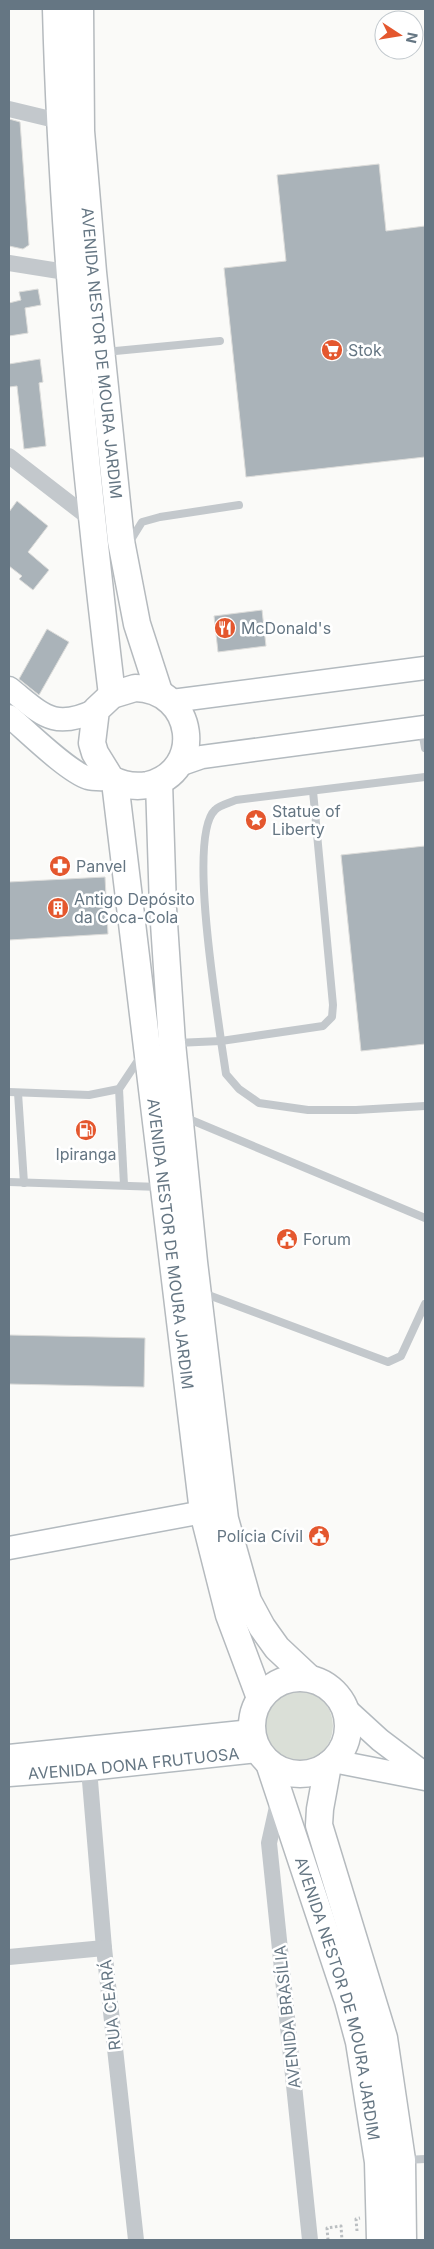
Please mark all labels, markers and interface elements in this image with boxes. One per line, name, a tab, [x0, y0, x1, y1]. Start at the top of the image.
north arrow	[374, 10, 424, 60]
text: N	[403, 31, 422, 45]
street label: AVENIDA NESTOR DE MOURA JARDIM	[78, 206, 127, 500]
supermarket icon: Stok	[320, 338, 344, 362]
place label: Stok	[348, 340, 382, 360]
restaurant icon: McDonald's	[213, 616, 237, 640]
place label: McDonald's	[241, 618, 331, 638]
place label: Statue of Liberty	[272, 801, 341, 839]
place icon: Statue of Liberty	[244, 808, 268, 832]
pharmacy icon: Panvel	[48, 854, 72, 878]
place label: Panvel	[76, 856, 126, 876]
place label: Antigo Depósito da Coca-Cola	[74, 889, 195, 927]
building icon: Antigo Depósito da Coca-Cola	[46, 896, 70, 920]
street label: AVENIDA NESTOR DE MOURA JARDIM	[143, 1097, 198, 1390]
fuel station icon: Ipiranga	[74, 1118, 98, 1142]
place label: Ipiranga	[55, 1144, 117, 1164]
public building icon: Forum	[275, 1227, 299, 1251]
place label: Forum	[303, 1229, 351, 1249]
public building icon: Polícia Cívil	[307, 1524, 331, 1548]
place label: Polícia Cívil	[217, 1526, 303, 1546]
street label: AVENIDA DONA FRUTUOSA	[27, 1743, 240, 1784]
street label: AVENIDA NESTOR DE MOURA JARDIM	[291, 1854, 384, 2142]
street label: AVENIDA BRASÍLIA	[270, 1944, 304, 2090]
street label: RUA CEARÁ	[95, 1959, 125, 2051]

